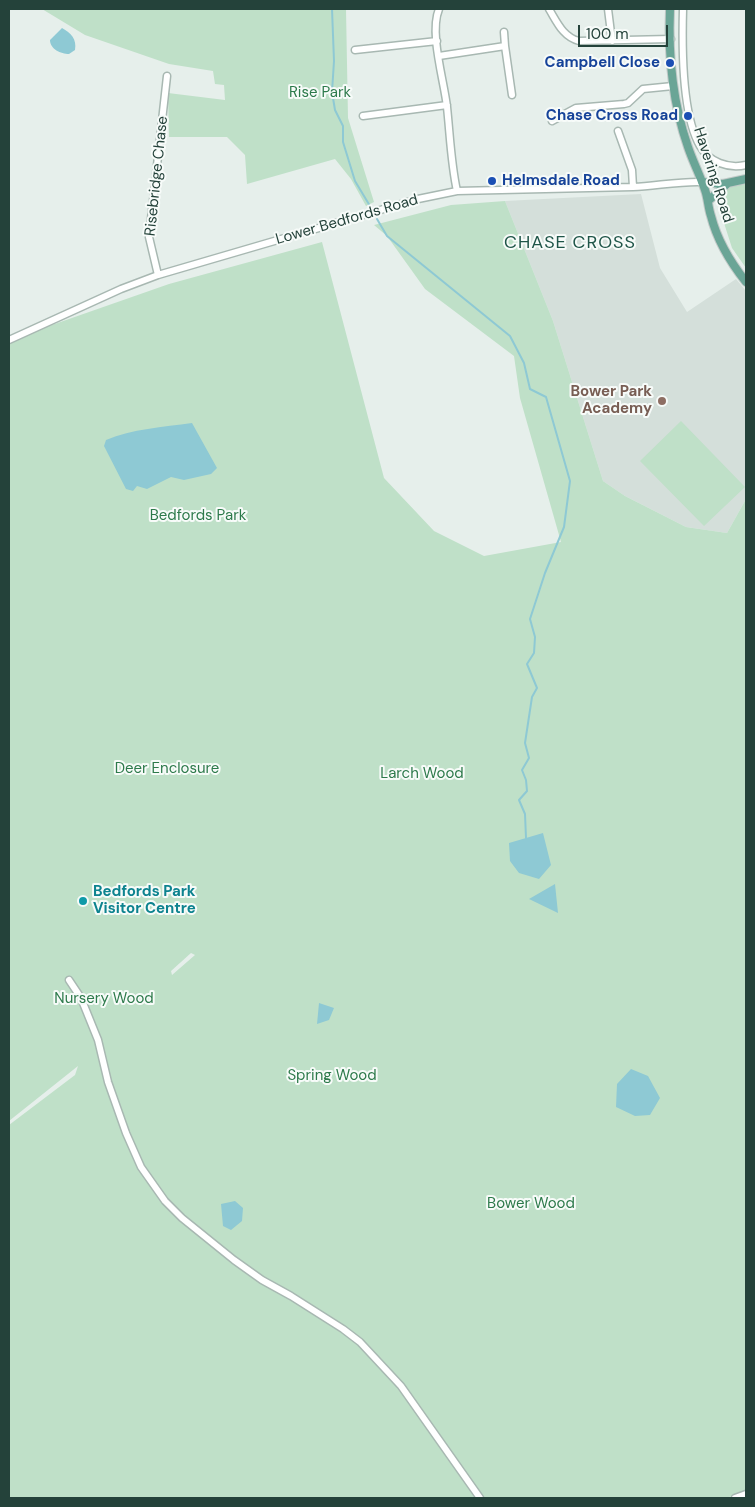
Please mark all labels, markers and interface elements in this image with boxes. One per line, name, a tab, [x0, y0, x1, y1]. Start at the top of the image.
scale bar	[580, 15, 670, 47]
text: 100 m	[586, 24, 629, 44]
place label: Campbell Close	[545, 54, 660, 72]
marker: Campbell Close	[664, 57, 676, 69]
park label: Rise Park	[289, 84, 351, 102]
place label: Chase Cross Road	[546, 107, 678, 125]
marker: Chase Cross Road	[682, 110, 694, 122]
street label: Risebridge Chase	[142, 115, 172, 237]
street label: Havering Road	[689, 125, 737, 225]
place label: Helmsdale Road	[502, 172, 620, 190]
marker: Helmsdale Road	[486, 175, 498, 187]
street label: Lower Bedfords Road	[274, 191, 420, 249]
district label: CHASE CROSS	[503, 232, 637, 254]
place label: Bower Park Academy	[570, 383, 652, 418]
marker: Bower Park Academy	[656, 395, 668, 407]
park label: Bedfords Park	[150, 507, 246, 525]
park label: Deer Enclosure	[115, 760, 219, 778]
park label: Larch Wood	[380, 765, 464, 783]
place label: Bedfords Park Visitor Centre	[93, 883, 196, 918]
marker: Bedfords Park Visitor Centre	[77, 895, 89, 907]
park label: Nursery Wood	[54, 990, 154, 1008]
park label: Spring Wood	[287, 1067, 377, 1085]
park label: Bower Wood	[487, 1195, 575, 1213]

